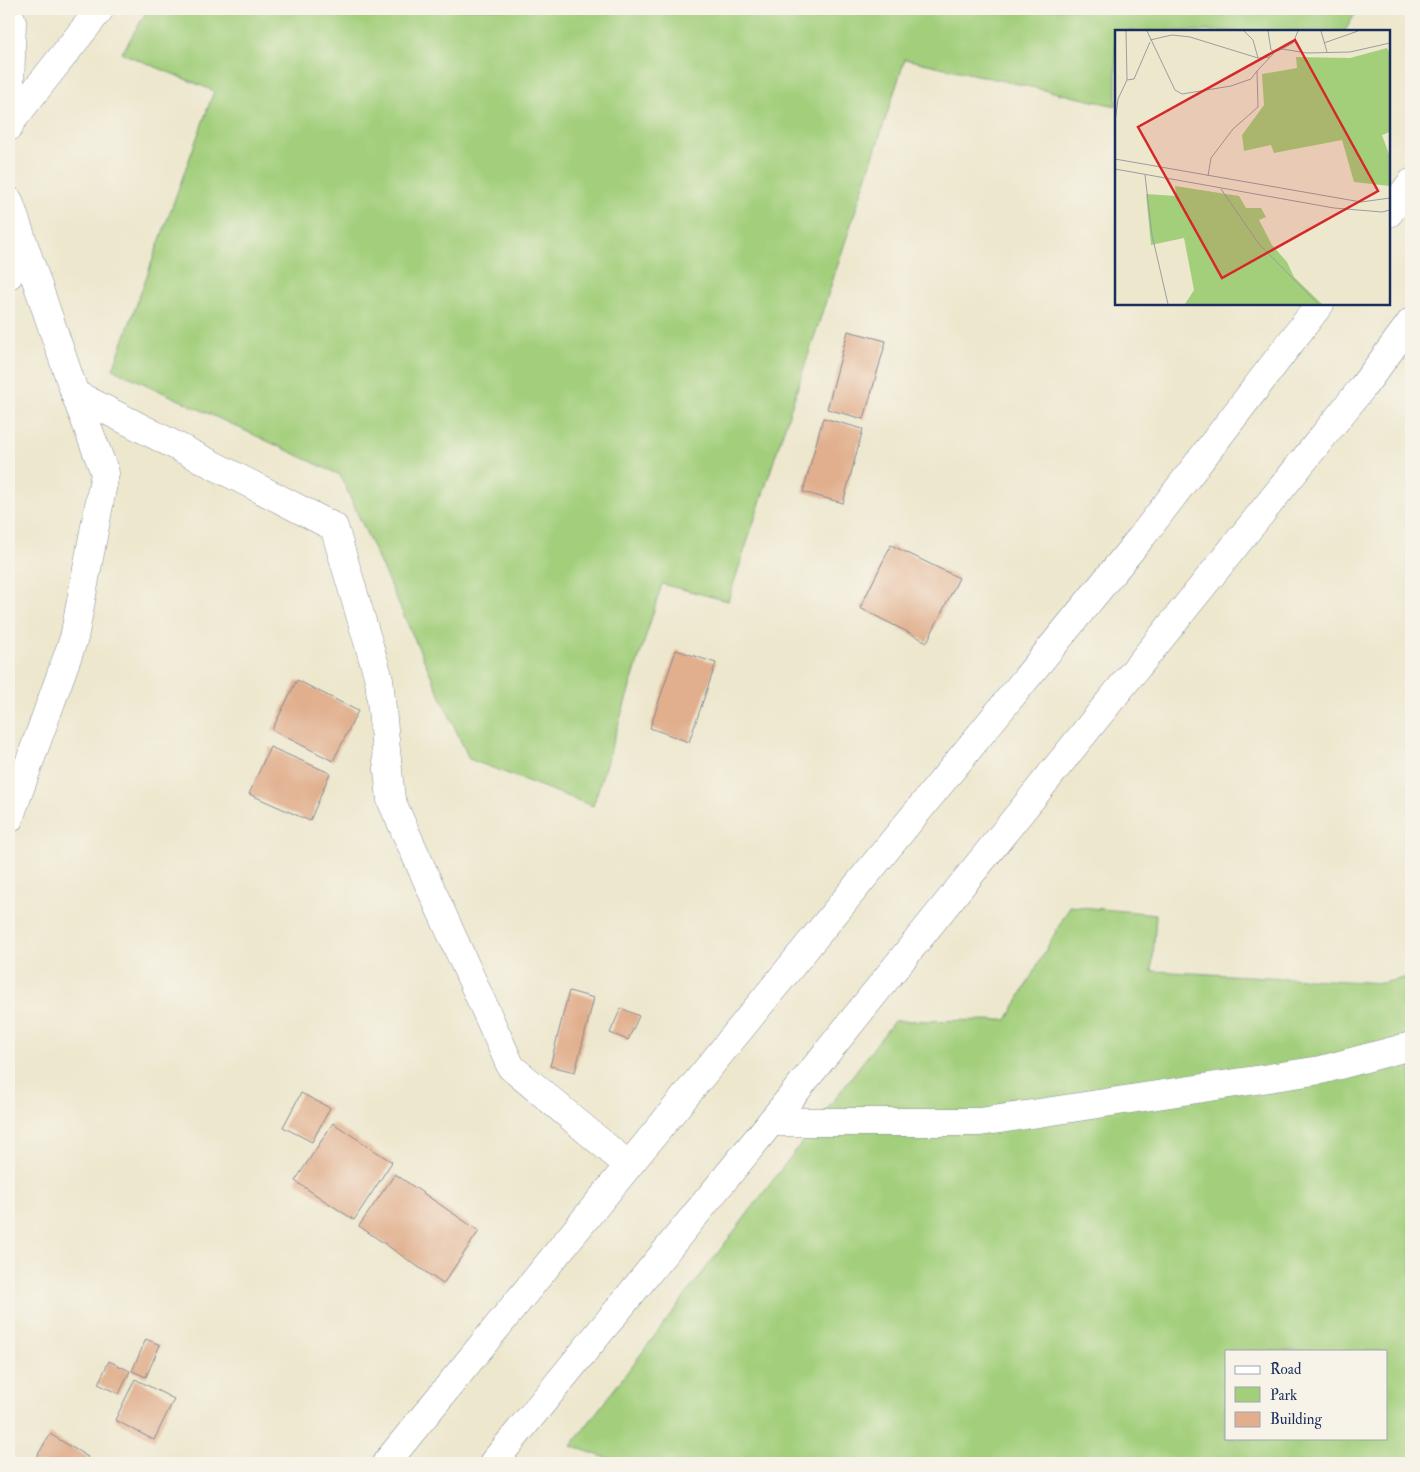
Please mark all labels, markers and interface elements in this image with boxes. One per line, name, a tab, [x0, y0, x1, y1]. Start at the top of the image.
inset map	[1115, 30, 1390, 305]
legend	[1225, 1350, 1388, 1440]
text: Road	[1270, 1360, 1302, 1379]
text: Park	[1270, 1386, 1297, 1405]
text: Building	[1270, 1410, 1322, 1429]

